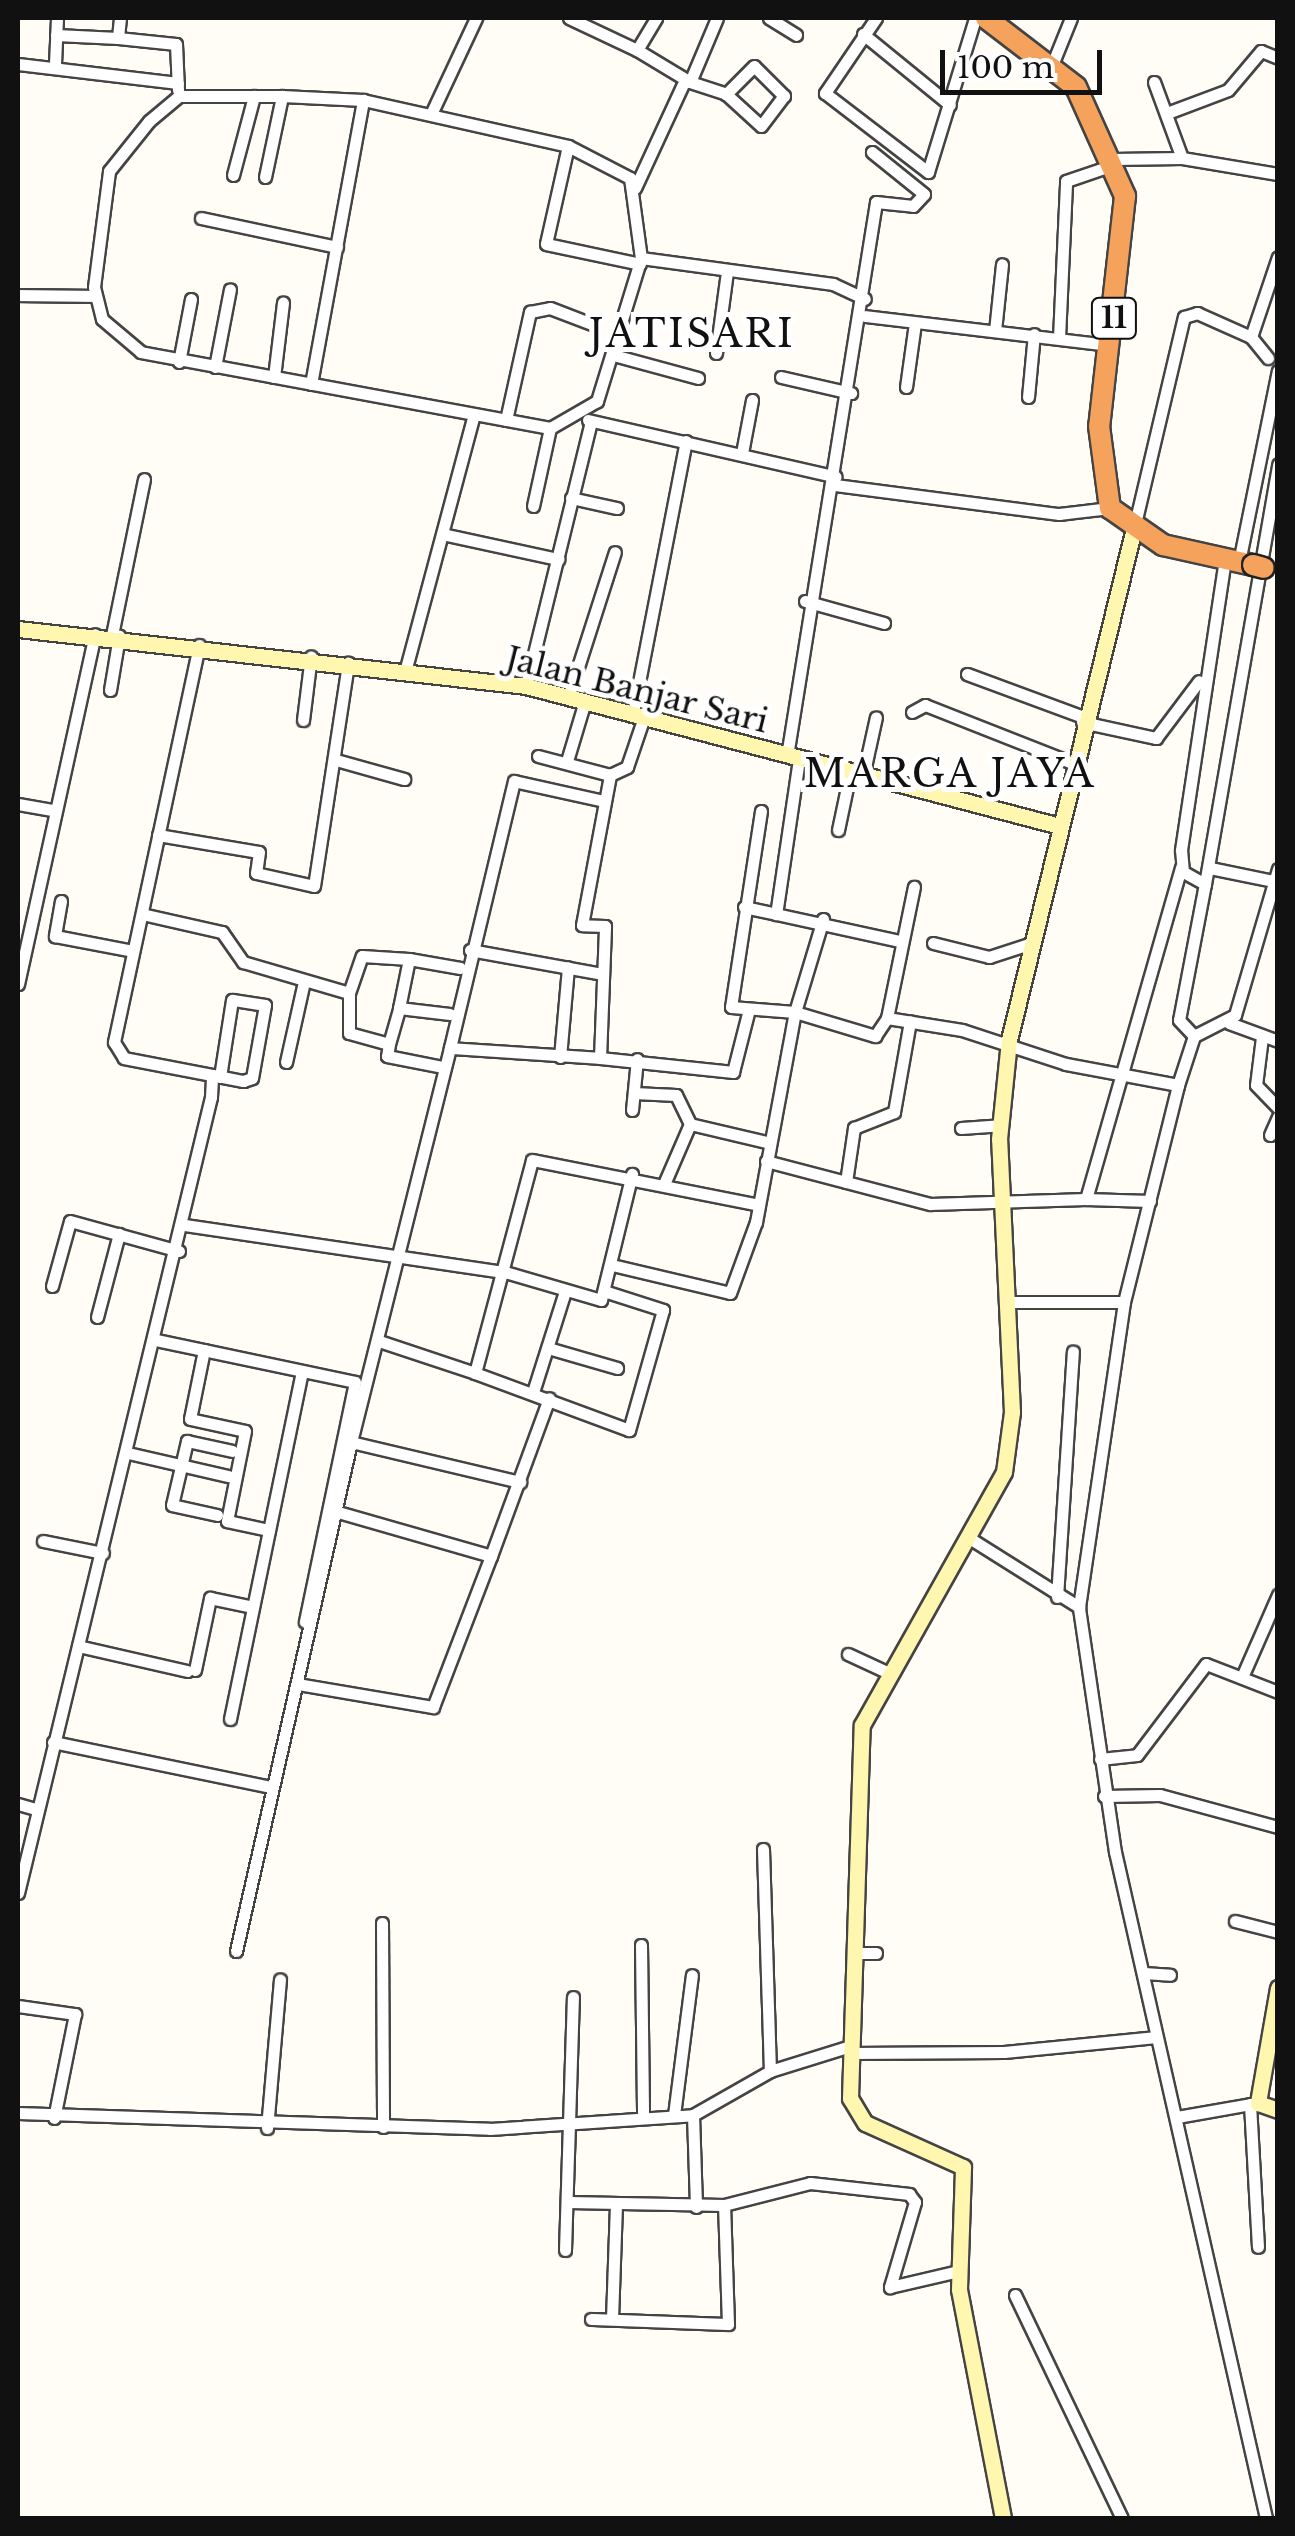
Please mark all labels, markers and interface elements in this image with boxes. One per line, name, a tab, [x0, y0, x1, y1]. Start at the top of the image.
scale bar	[945, 30, 1108, 92]
text: 100 m	[957, 49, 1054, 86]
road number: 11	[1089, 293, 1139, 343]
district label: JATISARI	[589, 311, 795, 357]
street label: Jalan Banjar Sari	[502, 639, 772, 741]
district label: MARGA JAYA	[803, 751, 1097, 797]

